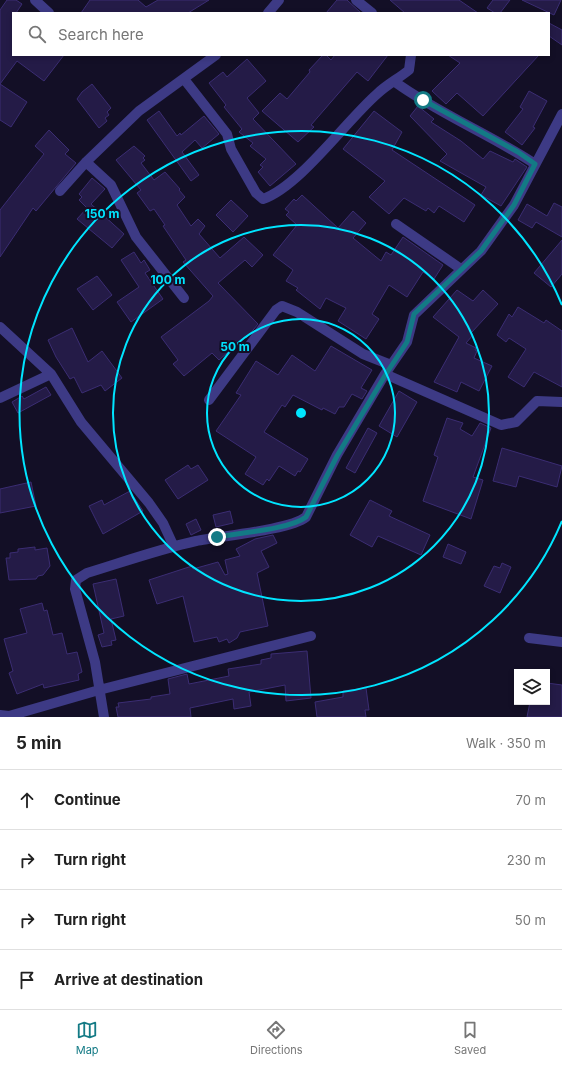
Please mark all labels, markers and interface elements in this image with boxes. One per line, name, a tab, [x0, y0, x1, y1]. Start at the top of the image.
search box	[12, 12, 550, 56]
icon: search	[26, 23, 48, 45]
text: Search here	[58, 25, 144, 44]
route start	[414, 91, 432, 109]
text: 150 m	[85, 206, 119, 221]
text: 100 m	[150, 272, 186, 287]
text: 50 m	[220, 339, 250, 354]
centre of rings	[294, 406, 308, 420]
route end	[208, 528, 226, 546]
map controls	[514, 669, 550, 705]
button: layers	[514, 669, 550, 705]
text: 5 min	[16, 733, 62, 753]
text: Walk · 350 m	[466, 735, 546, 751]
icon: ahead	[16, 789, 38, 811]
text: Continue	[54, 790, 121, 809]
text: 70 m	[516, 792, 546, 808]
icon: right	[16, 849, 38, 871]
text: Turn right	[54, 850, 126, 869]
text: 230 m	[507, 852, 546, 868]
icon: right	[16, 909, 38, 931]
text: Turn right	[54, 910, 126, 929]
text: 50 m	[515, 912, 546, 928]
icon: arrive	[16, 969, 38, 991]
text: Arrive at destination	[54, 970, 203, 989]
tab: Map	[76, 1019, 99, 1057]
tab: Directions	[250, 1019, 303, 1057]
tab: Saved	[454, 1019, 486, 1057]

